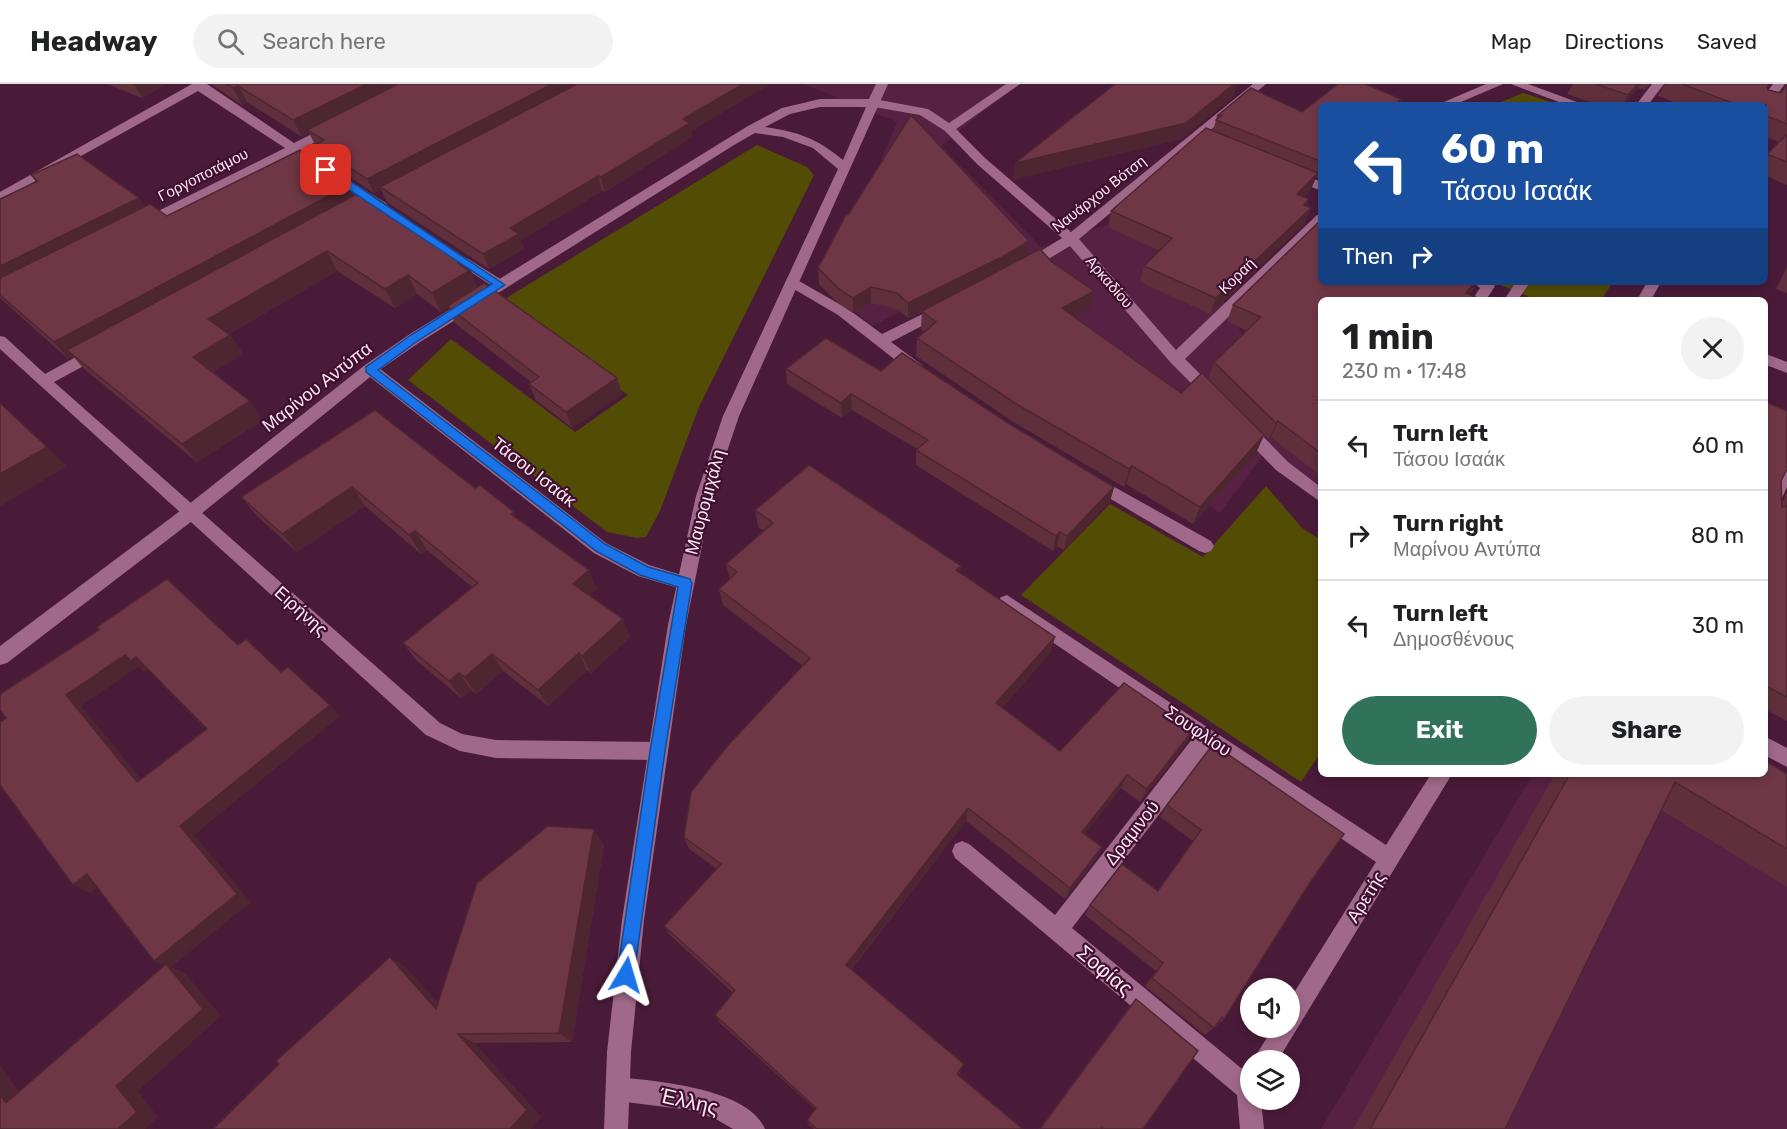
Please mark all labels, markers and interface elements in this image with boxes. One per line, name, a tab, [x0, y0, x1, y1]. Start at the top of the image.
search box	[193, 14, 613, 68]
text: Headway	[30, 25, 157, 58]
icon: search	[214, 25, 247, 58]
text: Search here	[262, 28, 386, 55]
text: Map	[1491, 29, 1532, 54]
text: Directions	[1565, 29, 1664, 54]
text: Saved	[1697, 29, 1757, 54]
text: 60 m	[1441, 124, 1544, 174]
icon: left	[1342, 126, 1420, 204]
pin	[300, 144, 351, 195]
street label: Γοργοποτάμου	[155, 145, 251, 205]
street label: Ναυάρχου Βότση	[1049, 152, 1149, 236]
icon: arrive	[309, 153, 342, 186]
text: Τάσου Ισαάκ	[1441, 175, 1592, 207]
icon: right	[1405, 240, 1438, 273]
text: Then	[1342, 243, 1393, 270]
street label: Αρκαδίου	[1082, 252, 1136, 312]
street label: Κοραή	[1215, 254, 1259, 298]
text: 1 min	[1342, 315, 1434, 358]
button: close	[1681, 317, 1744, 380]
street label: Μαρίνου Αντύπα	[258, 337, 376, 437]
text: 230 m · 17:48	[1342, 359, 1467, 383]
text: Turn left	[1393, 420, 1488, 447]
icon: left	[1342, 429, 1375, 462]
street label: Τάσου Ισαάκ	[488, 432, 581, 512]
text: 60 m	[1692, 432, 1744, 459]
street label: Μαυρομιχάλη	[680, 447, 730, 557]
text: Τάσου Ισαάκ	[1393, 447, 1505, 471]
text: Turn right	[1393, 510, 1503, 537]
icon: right	[1342, 519, 1375, 552]
text: 80 m	[1691, 522, 1744, 549]
text: Μαρίνου Αντύπα	[1393, 537, 1541, 561]
street label: Ειρήνης	[270, 581, 332, 641]
text: Turn left	[1393, 600, 1488, 627]
icon: left	[1342, 609, 1375, 642]
text: 30 m	[1692, 612, 1744, 639]
text: Δημοσθένους	[1393, 627, 1514, 651]
button: Exit	[1342, 696, 1537, 765]
button: Share	[1549, 696, 1744, 765]
street label: Σουφλίου	[1161, 701, 1235, 761]
street label: Δραμινού	[1100, 796, 1164, 870]
street label: Αρετής	[1342, 867, 1390, 927]
street label: Σοφίας	[1072, 939, 1138, 1001]
position arrow	[594, 943, 658, 1007]
map controls	[1240, 978, 1300, 1110]
button: sound	[1240, 978, 1300, 1038]
button: layers	[1240, 1050, 1300, 1110]
street label: Έλλης	[656, 1082, 721, 1120]

